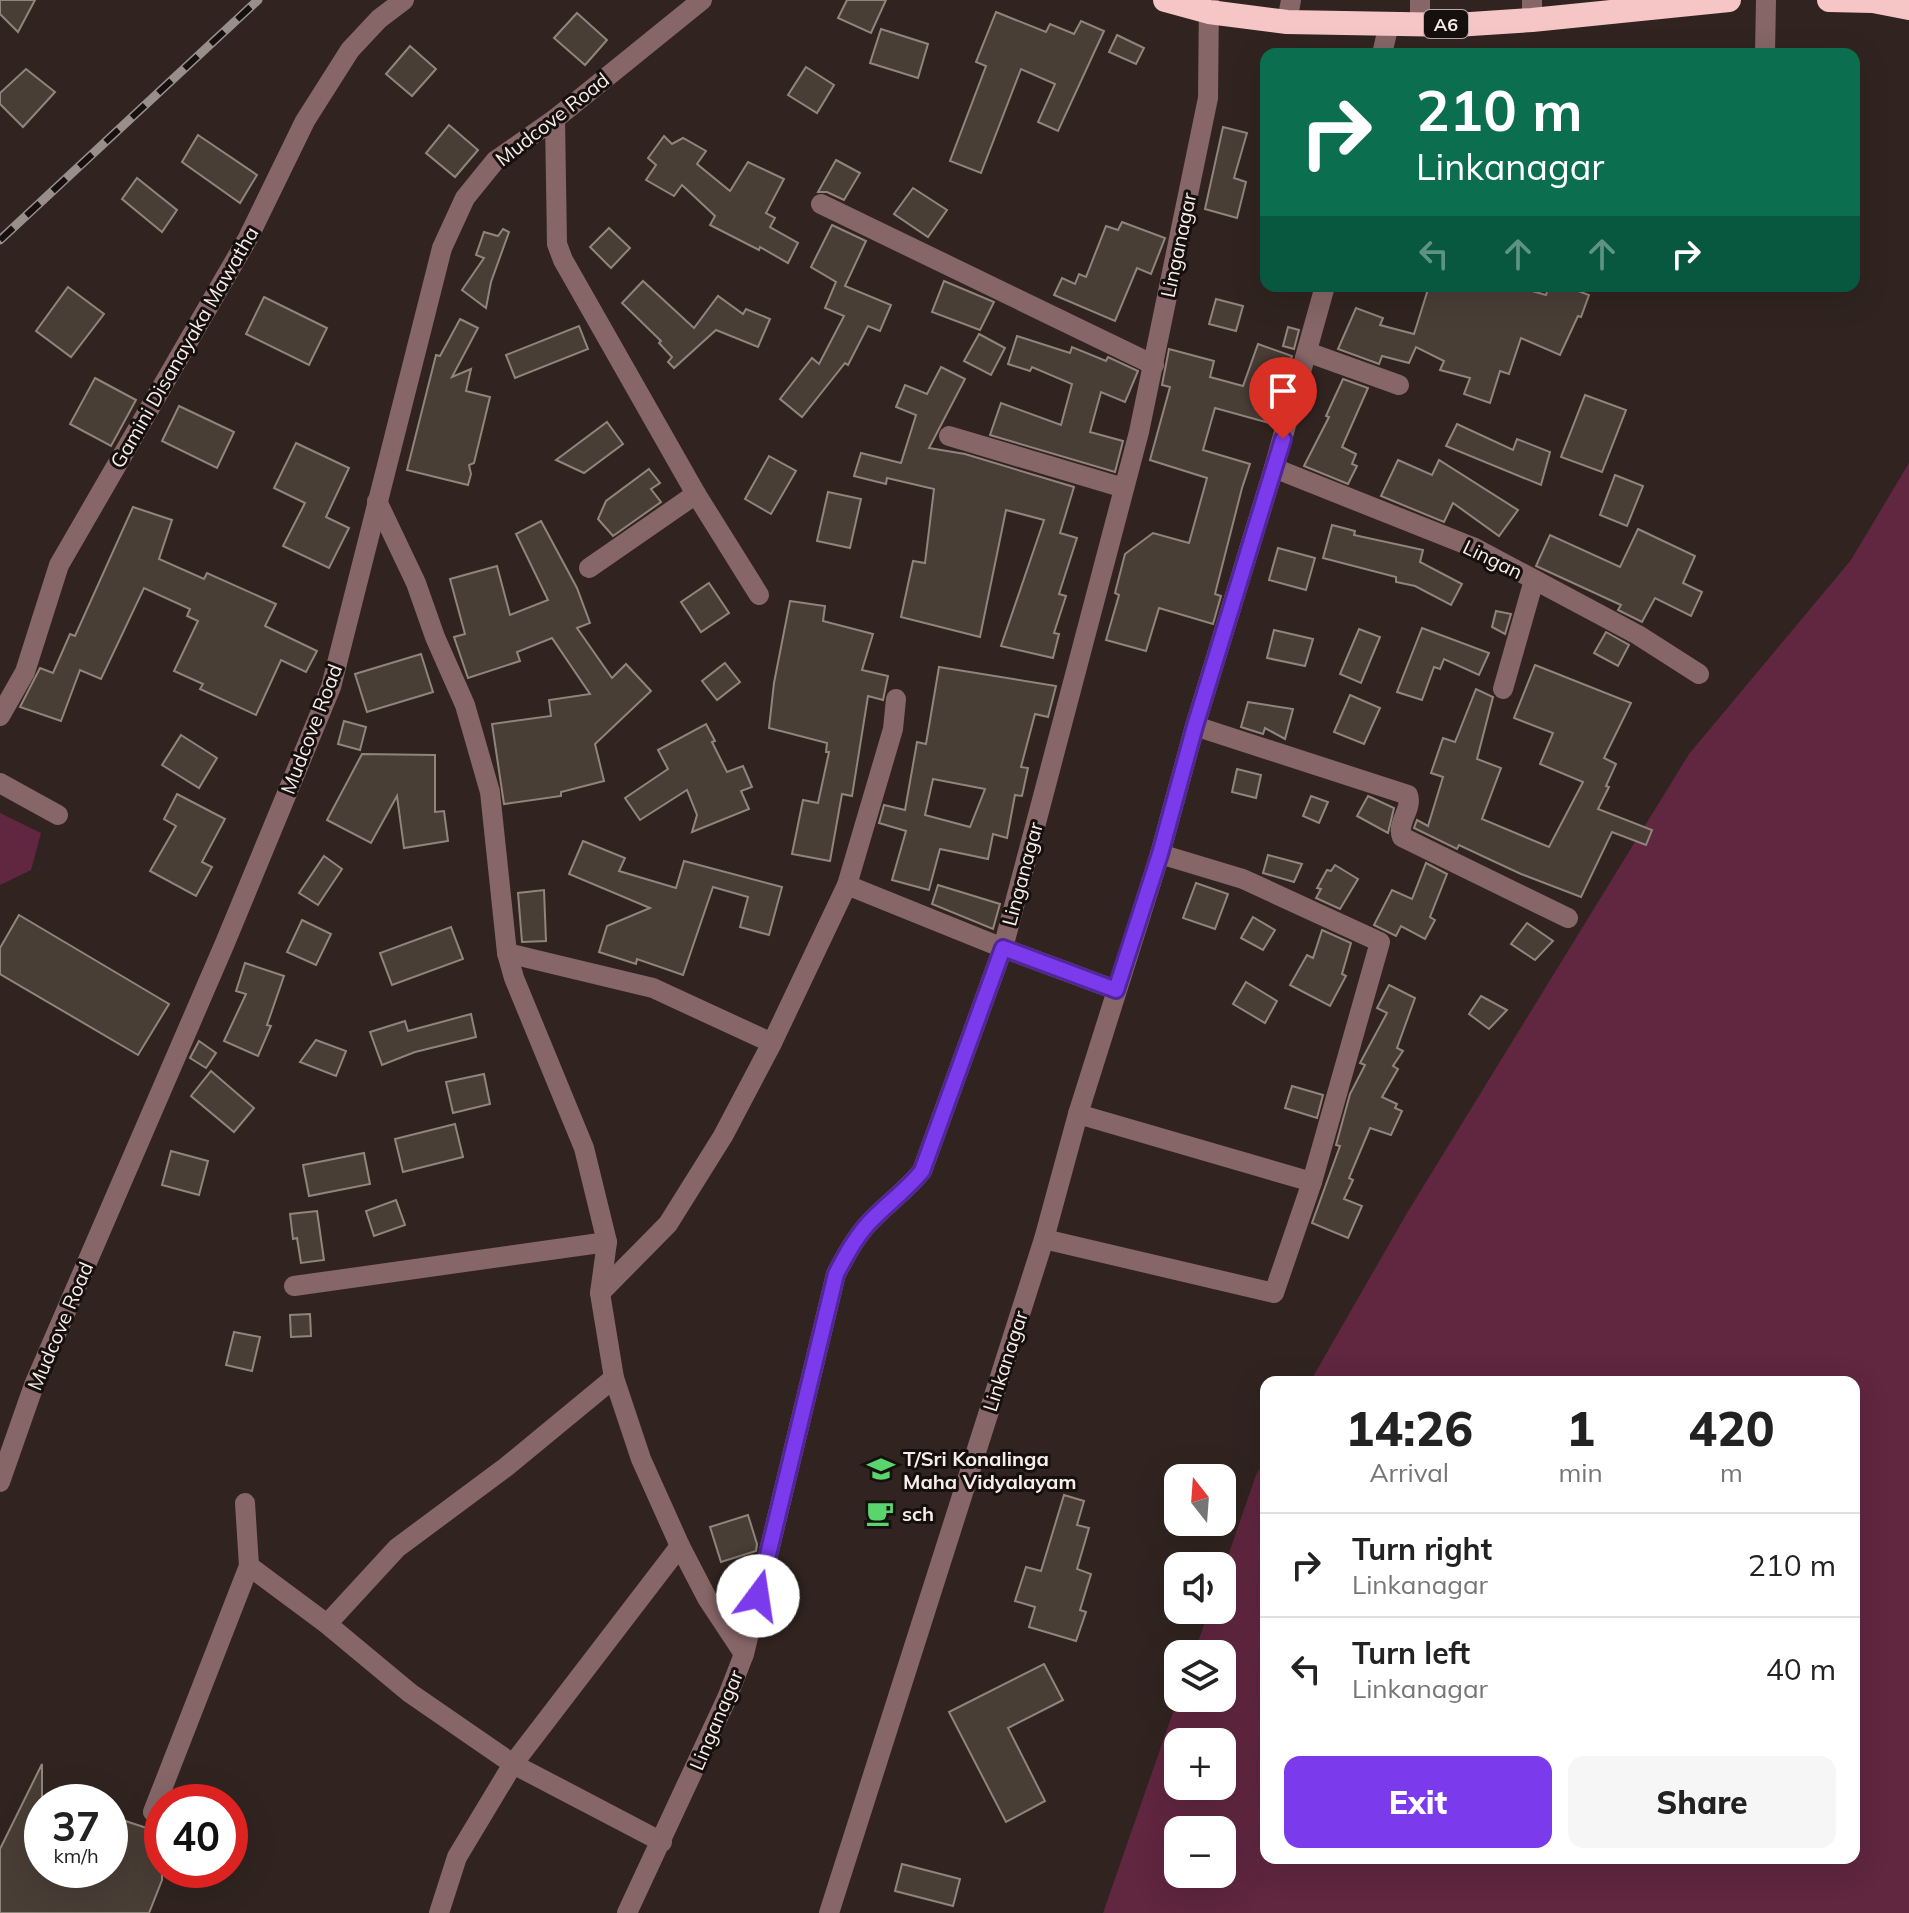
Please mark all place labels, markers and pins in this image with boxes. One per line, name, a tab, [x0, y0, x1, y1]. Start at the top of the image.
pin	[1249, 357, 1317, 439]
place label: T/Sri Konalinga Maha Vidyalayam	[903, 1446, 1076, 1494]
school or university icon: T/Sri Konalinga Maha Vidyalayam	[866, 1454, 896, 1484]
cafe icon: sch	[865, 1498, 895, 1528]
place label: sch	[902, 1501, 934, 1526]

